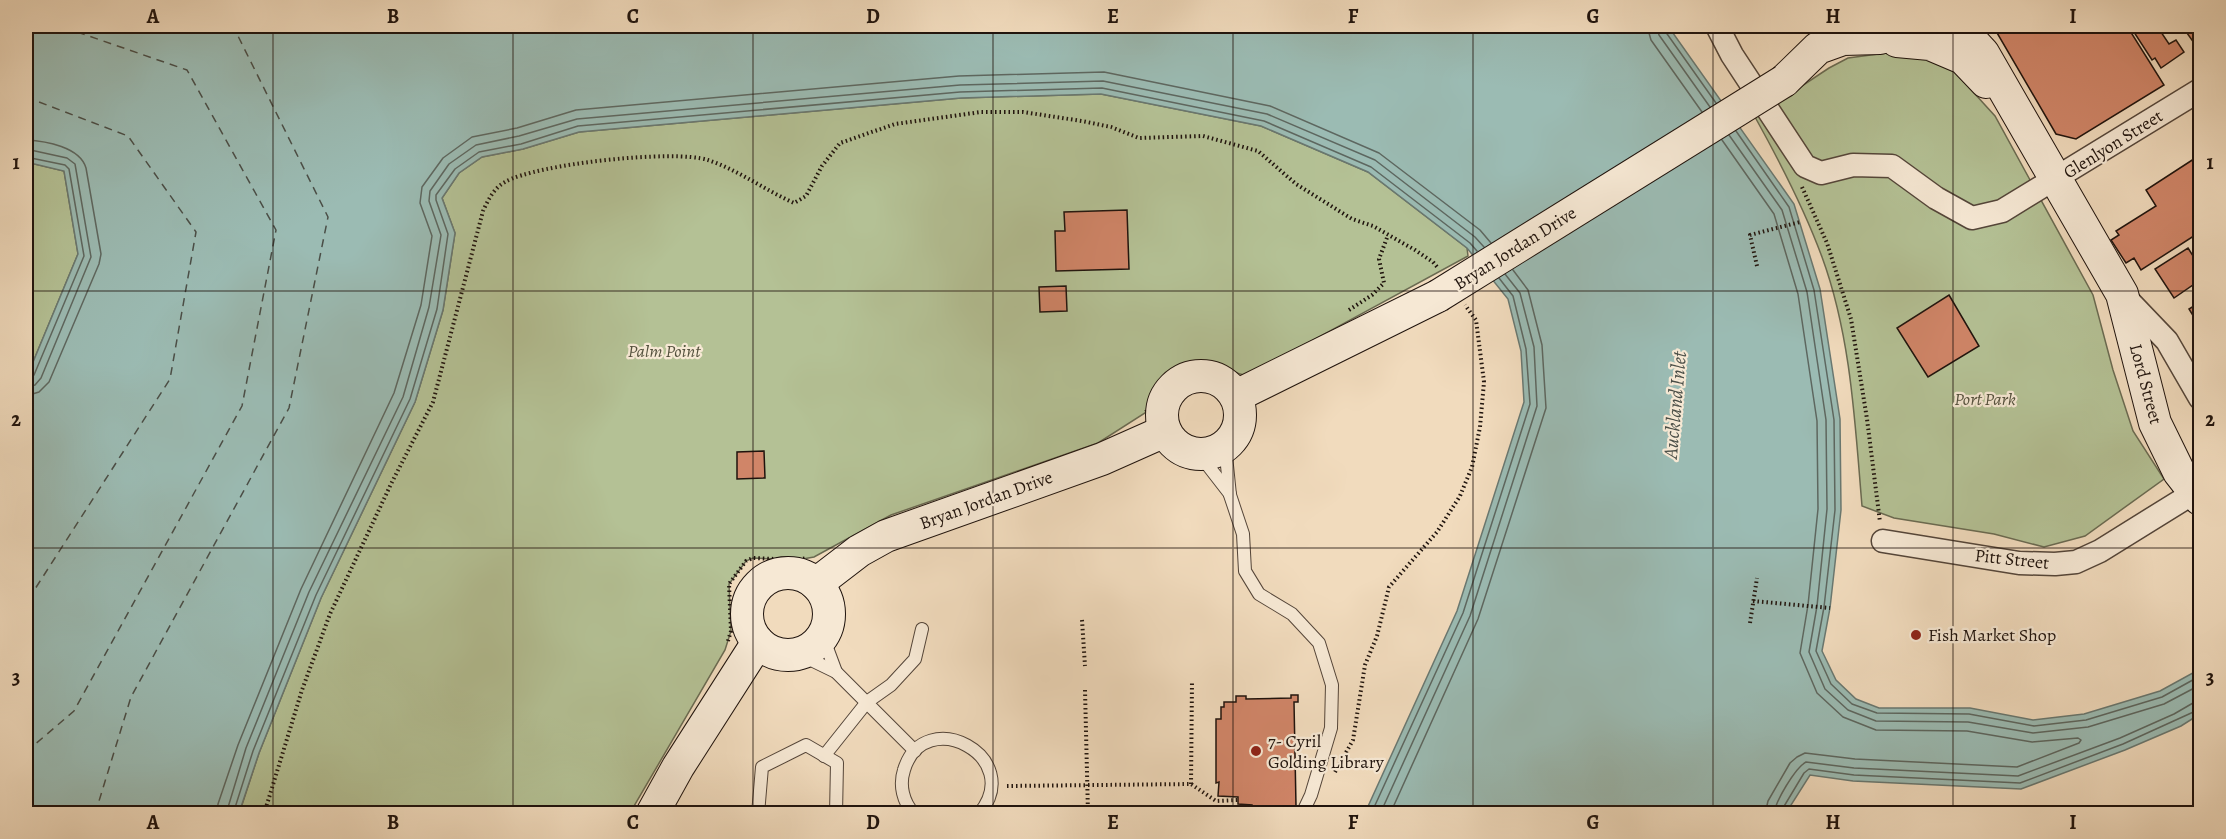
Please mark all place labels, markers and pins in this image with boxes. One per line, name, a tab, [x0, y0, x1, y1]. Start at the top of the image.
place label: Fish Market Shop	[1928, 623, 2056, 647]
marker: Fish Market Shop	[1909, 628, 1923, 642]
place label: 7- Cyril Golding Library	[1268, 729, 1385, 774]
marker: 7- Cyril Golding Library	[1249, 744, 1263, 758]

